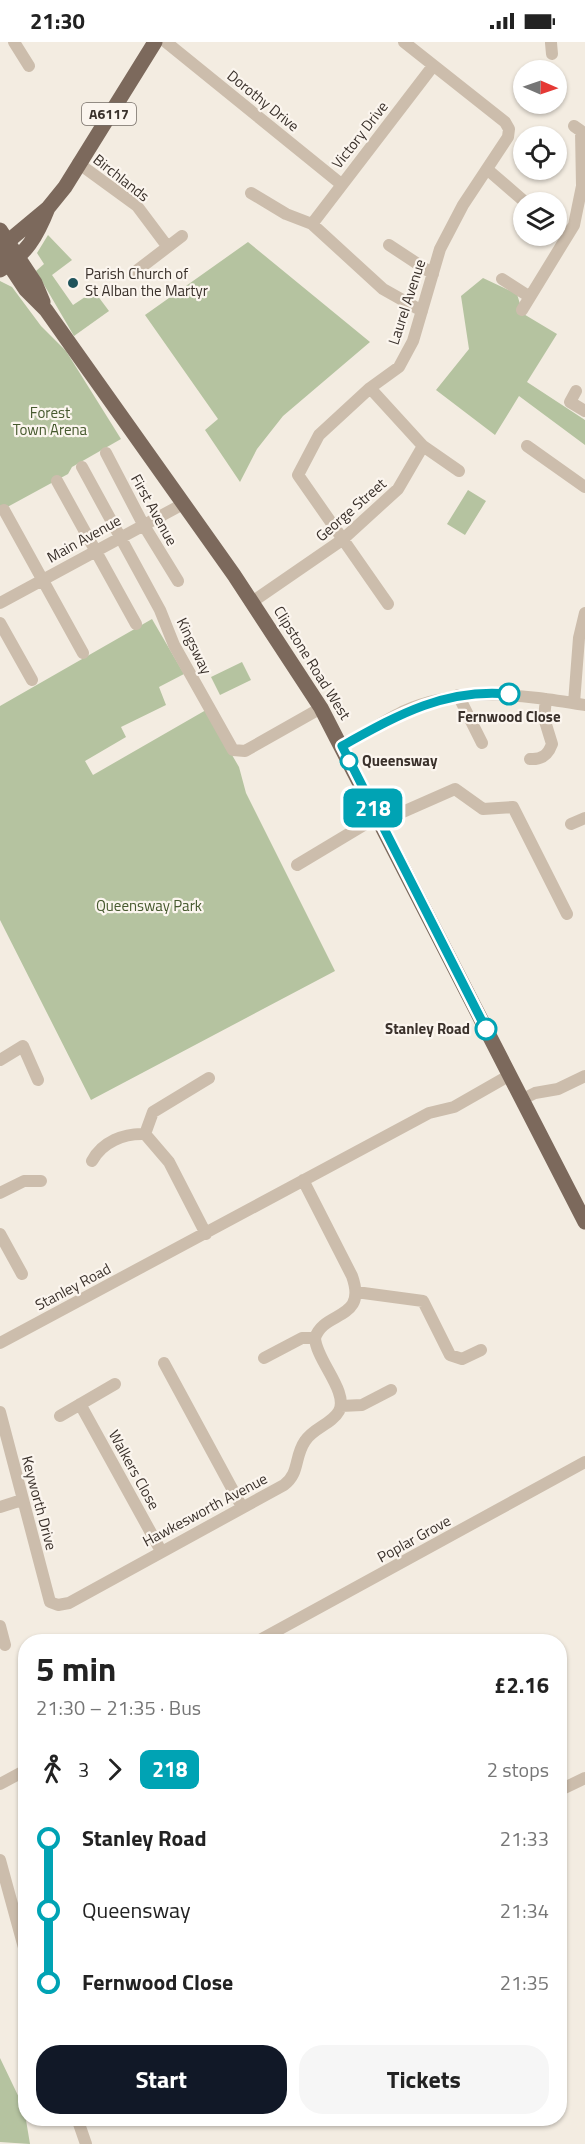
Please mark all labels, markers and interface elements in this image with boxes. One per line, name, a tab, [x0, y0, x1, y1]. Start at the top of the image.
text: 21:30	[30, 4, 85, 38]
north arrow	[513, 60, 567, 114]
map controls	[513, 60, 567, 246]
street label: Dorothy Drive	[222, 64, 304, 137]
street label: Victory Drive	[326, 96, 393, 173]
road number: A6117	[82, 103, 136, 125]
button: locate	[513, 126, 567, 180]
street label: Birchlands	[88, 148, 154, 207]
button: layers	[513, 192, 567, 246]
street label: Laurel Avenue	[382, 256, 431, 348]
place label: Parish Church of St Alban the Martyr	[85, 262, 208, 302]
marker: Parish Church of St Alban the Martyr	[66, 276, 80, 290]
park label: Forest Town Arena	[13, 401, 88, 441]
street label: First Avenue	[125, 470, 184, 550]
street label: George Street	[310, 472, 392, 547]
street label: Main Avenue	[42, 509, 125, 568]
street label: Clipstone Road West	[268, 601, 357, 725]
street label: Kingsway	[171, 614, 218, 678]
marker: Fernwood Close	[498, 683, 520, 705]
place label: Fernwood Close	[457, 705, 561, 728]
place label: Queensway	[362, 749, 438, 772]
marker: Queensway	[340, 752, 358, 770]
line badge: 218	[338, 788, 407, 828]
text: 218	[355, 792, 391, 824]
park label: Queensway Park	[96, 894, 202, 917]
place label: Stanley Road	[385, 1017, 470, 1040]
marker: Stanley Road	[475, 1018, 497, 1040]
street label: Stanley Road	[31, 1257, 115, 1316]
street label: Walkers Close	[103, 1426, 166, 1514]
street label: Keyworth Drive	[16, 1453, 63, 1553]
street label: Hawkesworth Avenue	[138, 1467, 271, 1552]
street label: Poplar Grove	[373, 1509, 455, 1568]
text: 5 min	[36, 1644, 116, 1694]
text: £2.16	[494, 1668, 549, 1702]
text: 21:30 – 21:35 · Bus	[36, 1692, 201, 1723]
icon: walk	[36, 1753, 69, 1786]
icon: forward	[98, 1753, 131, 1786]
text: 218	[152, 1753, 187, 1785]
text: 3	[78, 1754, 89, 1785]
text: 2 stops	[487, 1754, 549, 1785]
text: Stanley Road	[82, 1821, 207, 1855]
text: 21:33	[500, 1823, 549, 1854]
text: Queensway	[82, 1893, 191, 1927]
text: 21:34	[500, 1895, 549, 1926]
text: Fernwood Close	[82, 1965, 233, 1999]
text: 21:35	[500, 1967, 549, 1998]
button: Start	[36, 2045, 287, 2114]
button: Tickets	[299, 2045, 549, 2114]

